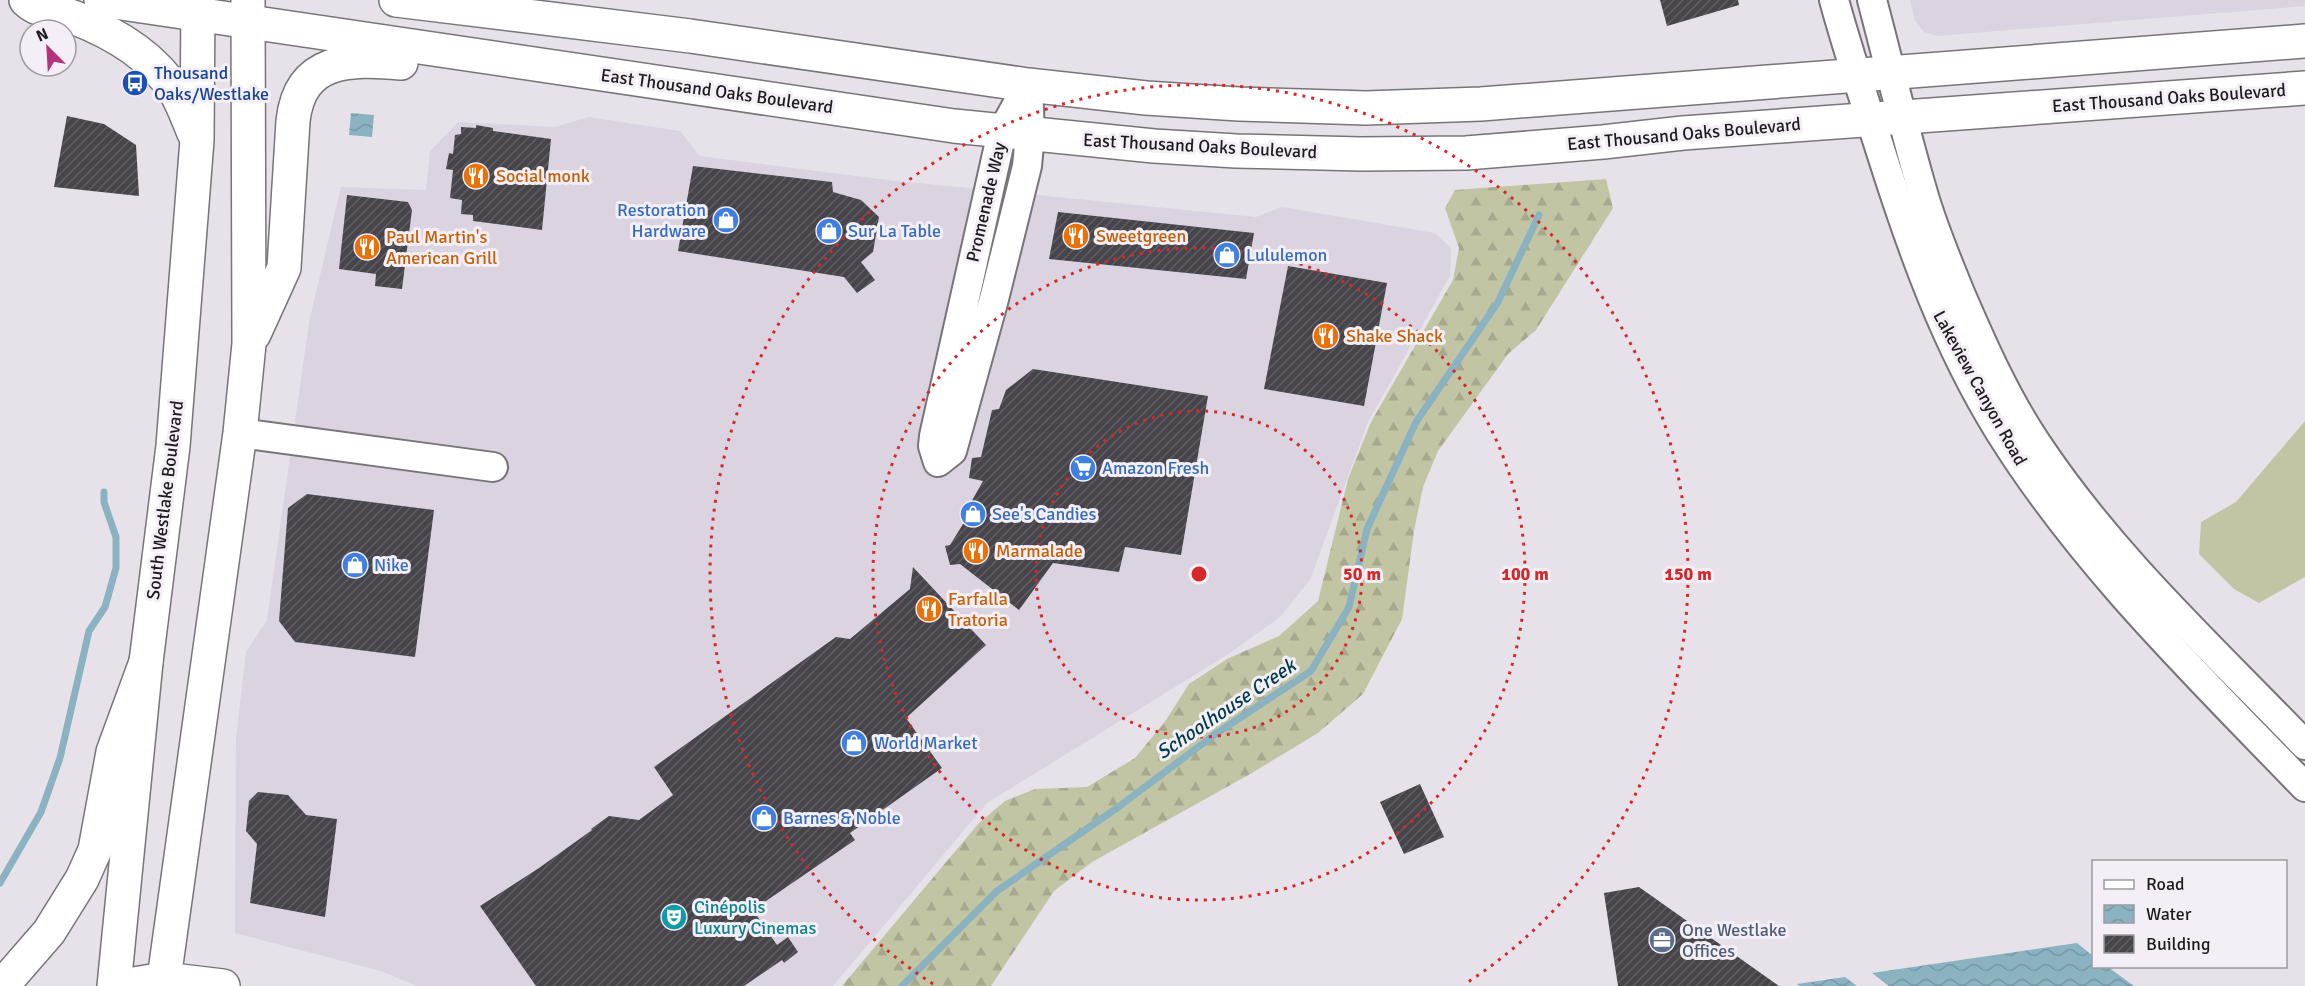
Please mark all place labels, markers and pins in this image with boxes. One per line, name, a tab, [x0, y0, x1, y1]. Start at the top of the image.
place label: Thousand Oaks/Westlake	[154, 62, 269, 105]
bus stop icon: Thousand Oaks/Westlake	[120, 68, 150, 98]
restaurant icon: Social monk	[461, 161, 491, 191]
place label: Social monk	[496, 165, 590, 187]
place label: Restoration Hardware	[617, 199, 706, 242]
shop icon: Restoration Hardware	[711, 205, 741, 235]
shop icon: Sur La Table	[814, 216, 844, 246]
place label: Sur La Table	[848, 220, 941, 242]
restaurant icon: Sweetgreen	[1061, 221, 1091, 251]
place label: Sweetgreen	[1096, 225, 1186, 247]
place label: Paul Martin's American Grill	[386, 226, 497, 269]
restaurant icon: Paul Martin's American Grill	[352, 232, 382, 262]
shop icon: Lululemon	[1212, 240, 1242, 270]
place label: Lululemon	[1246, 244, 1327, 266]
restaurant icon: Shake Shack	[1311, 321, 1341, 351]
place label: Shake Shack	[1346, 325, 1443, 347]
supermarket icon: Amazon Fresh	[1068, 453, 1098, 483]
place label: Amazon Fresh	[1102, 457, 1209, 479]
shop icon: See's Candies	[958, 499, 988, 529]
place label: See's Candies	[992, 503, 1097, 525]
restaurant icon: Marmalade	[961, 536, 991, 566]
place label: Marmalade	[996, 540, 1083, 562]
shop icon: Nike	[340, 550, 370, 580]
place label: Nike	[374, 554, 409, 576]
centre of rings	[1189, 564, 1209, 584]
place label: Farfalla Tratoria	[948, 588, 1008, 631]
restaurant icon: Farfalla Tratoria	[914, 594, 944, 624]
shop icon: World Market	[839, 728, 869, 758]
place label: World Market	[874, 732, 978, 754]
shop icon: Barnes & Noble	[749, 803, 779, 833]
place label: Barnes & Noble	[783, 807, 901, 829]
place label: Cinépolis Luxury Cinemas	[694, 896, 816, 939]
theatre icon: Cinépolis Luxury Cinemas	[659, 902, 689, 932]
place label: One Westlake Offices	[1682, 919, 1787, 962]
office icon: One Westlake Offices	[1647, 925, 1677, 955]

